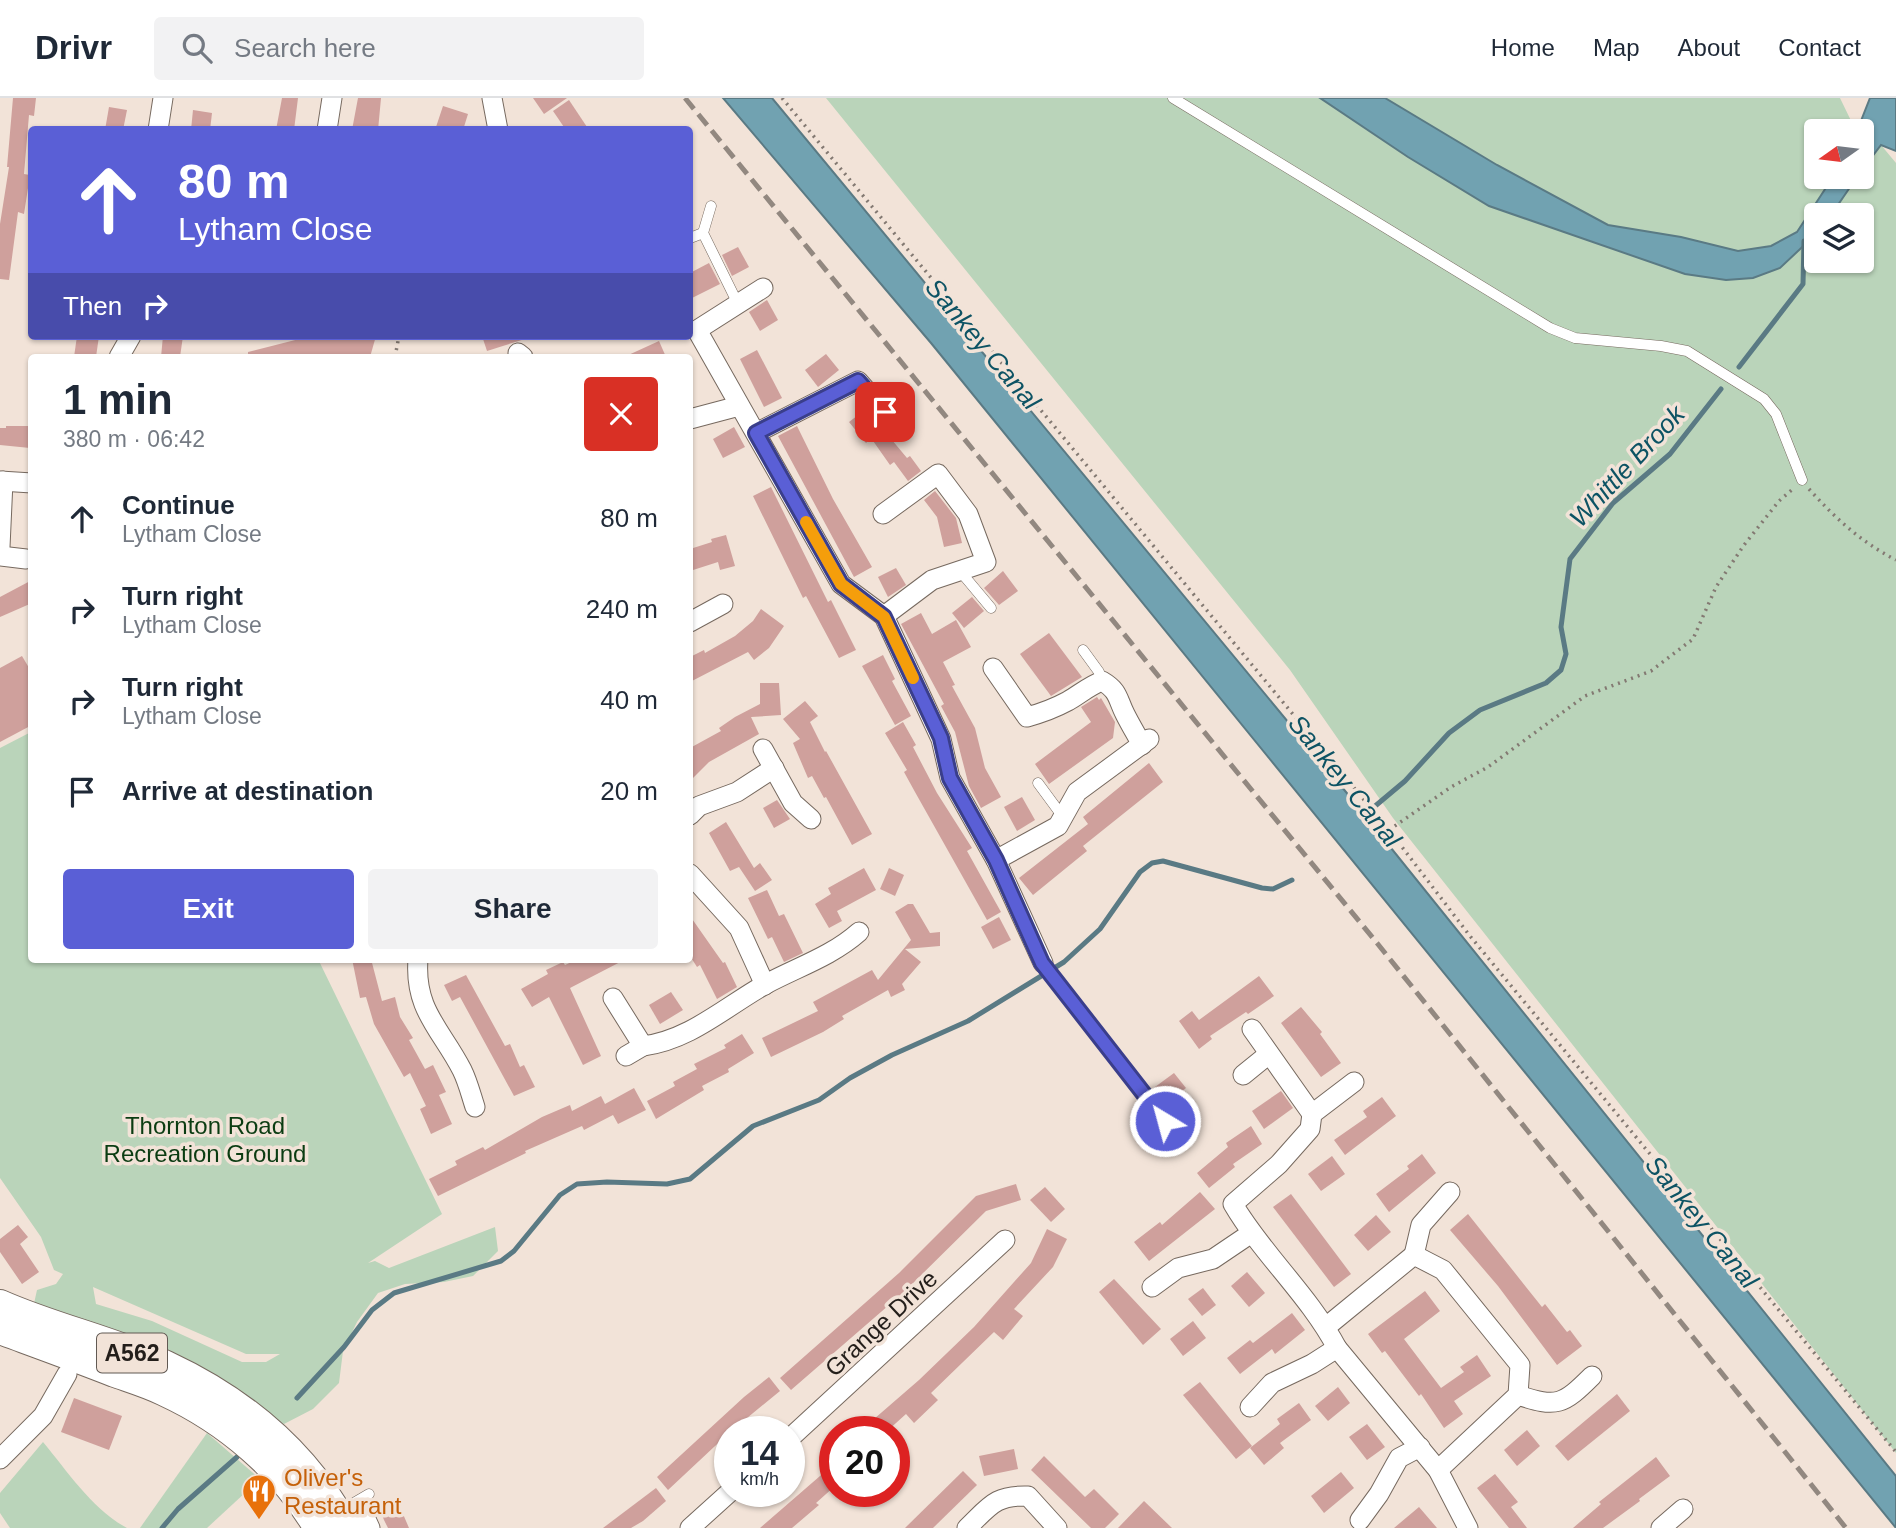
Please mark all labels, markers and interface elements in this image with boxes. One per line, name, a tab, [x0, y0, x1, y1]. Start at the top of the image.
search box	[154, 17, 644, 80]
text: Drivr	[35, 29, 112, 66]
icon: search	[178, 29, 216, 67]
text: Search here	[234, 33, 376, 63]
text: Home	[1491, 34, 1555, 61]
text: Map	[1593, 34, 1640, 61]
text: About	[1678, 34, 1740, 61]
text: Contact	[1778, 34, 1861, 61]
north arrow	[1804, 119, 1874, 189]
map controls	[1804, 119, 1874, 273]
icon: ahead	[63, 154, 154, 245]
text: 80 m	[178, 154, 290, 208]
button: layers	[1804, 203, 1874, 273]
text: Lytham Close	[178, 211, 372, 247]
water label: Sankey Canal	[919, 272, 1047, 417]
icon: right	[136, 287, 174, 325]
text: Then	[63, 291, 122, 321]
text: 1 min	[63, 376, 173, 423]
button: close	[584, 377, 658, 451]
pin	[855, 382, 915, 442]
icon: arrive	[866, 393, 904, 431]
water label: Whittle Brook	[1563, 398, 1692, 533]
text: 380 m · 06:42	[63, 426, 205, 452]
text: Continue	[122, 490, 235, 520]
icon: ahead	[63, 500, 101, 538]
text: 80 m	[600, 503, 658, 533]
text: Lytham Close	[122, 521, 262, 547]
text: Turn right	[122, 581, 243, 611]
icon: right	[63, 591, 101, 629]
text: 240 m	[586, 594, 658, 624]
text: Lytham Close	[122, 612, 262, 638]
text: Turn right	[122, 672, 243, 702]
icon: right	[63, 682, 101, 720]
text: 40 m	[600, 685, 658, 715]
text: Lytham Close	[122, 703, 262, 729]
water label: Sankey Canal	[1282, 709, 1408, 854]
icon: arrive	[63, 773, 101, 811]
text: Arrive at destination	[122, 776, 373, 806]
text: 20 m	[600, 776, 658, 806]
button: Exit	[63, 869, 354, 949]
button: Share	[368, 869, 658, 949]
position arrow	[1128, 1084, 1202, 1158]
park label: Thornton Road Recreation Ground	[104, 1112, 306, 1167]
water label: Sankey Canal	[1639, 1150, 1765, 1295]
street label: Grange Drive	[820, 1264, 942, 1382]
road number: A562	[97, 1334, 167, 1372]
speed limit sign: 20	[819, 1416, 910, 1507]
text: 14	[740, 1433, 779, 1472]
place label: Oliver's Restaurant	[284, 1464, 402, 1519]
text: km/h	[740, 1469, 779, 1489]
restaurant icon: Oliver's Restaurant	[240, 1472, 278, 1521]

